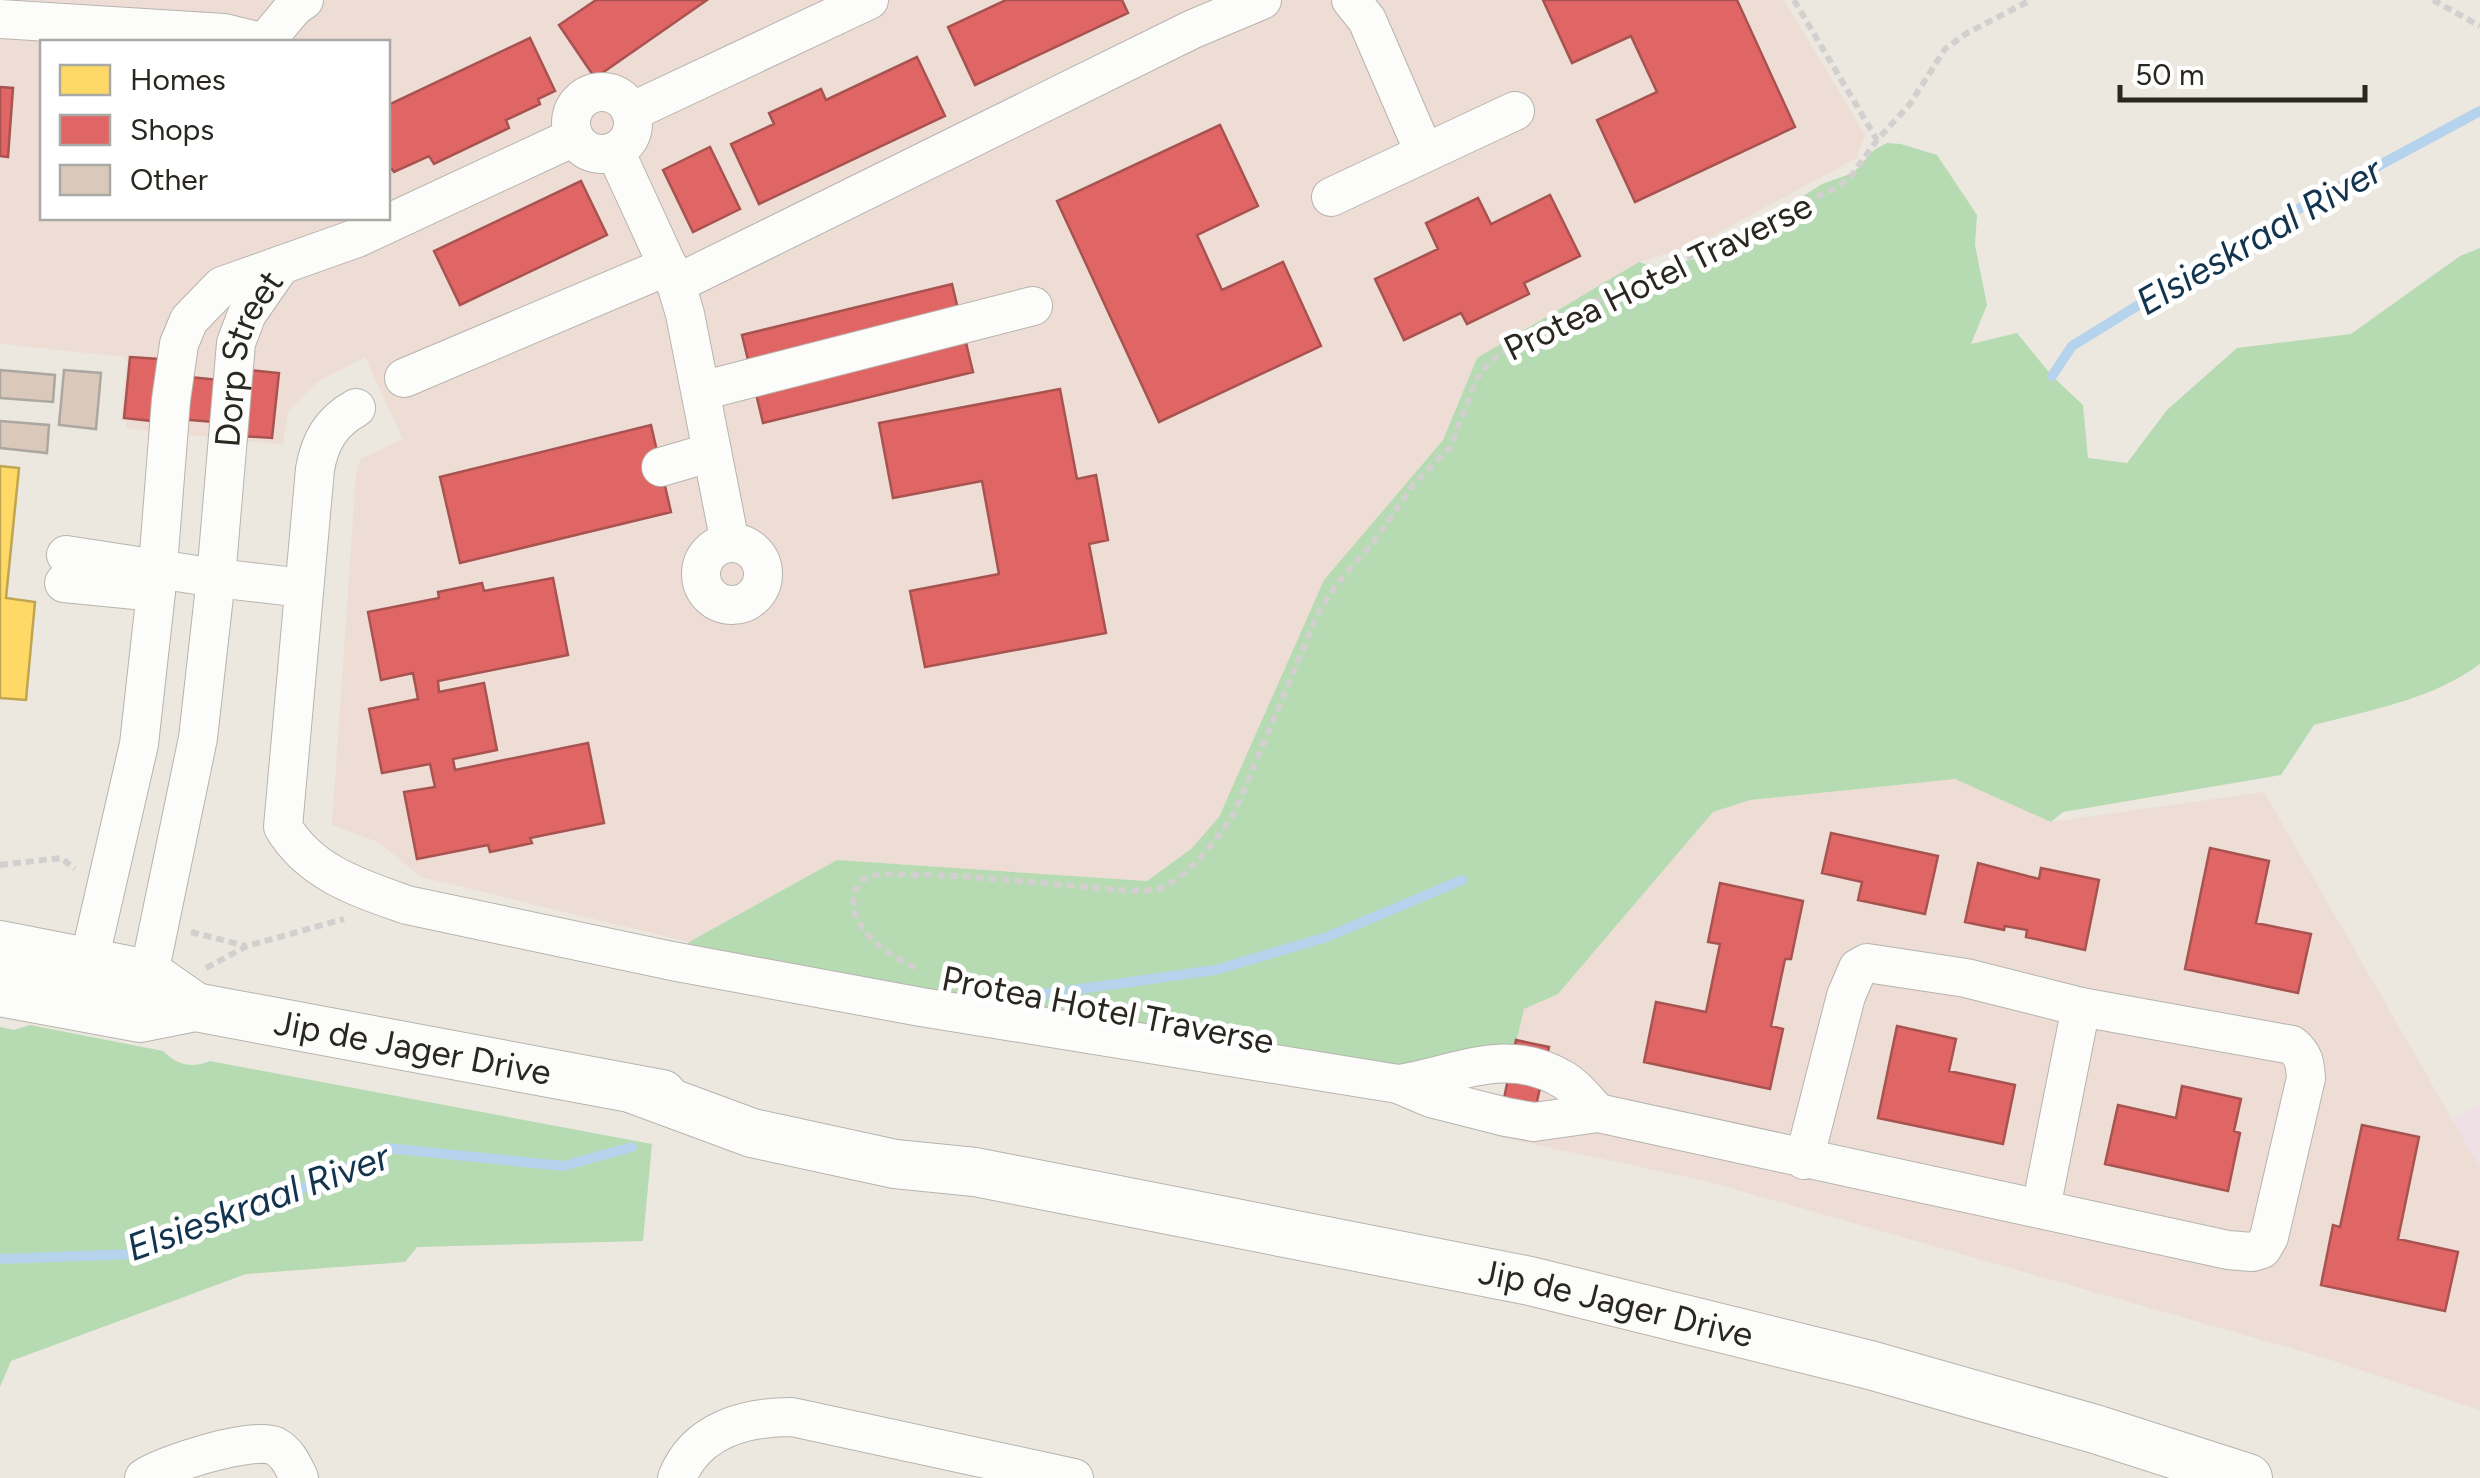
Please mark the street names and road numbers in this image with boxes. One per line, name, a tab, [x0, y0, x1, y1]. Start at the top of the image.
street label: Protea Hotel Traverse	[1497, 184, 1819, 370]
street label: Dorp Street	[206, 262, 292, 449]
street label: Protea Hotel Traverse	[938, 957, 1278, 1063]
street label: Jip de Jager Drive	[271, 1001, 555, 1094]
street label: Jip de Jager Drive	[1475, 1250, 1758, 1356]

